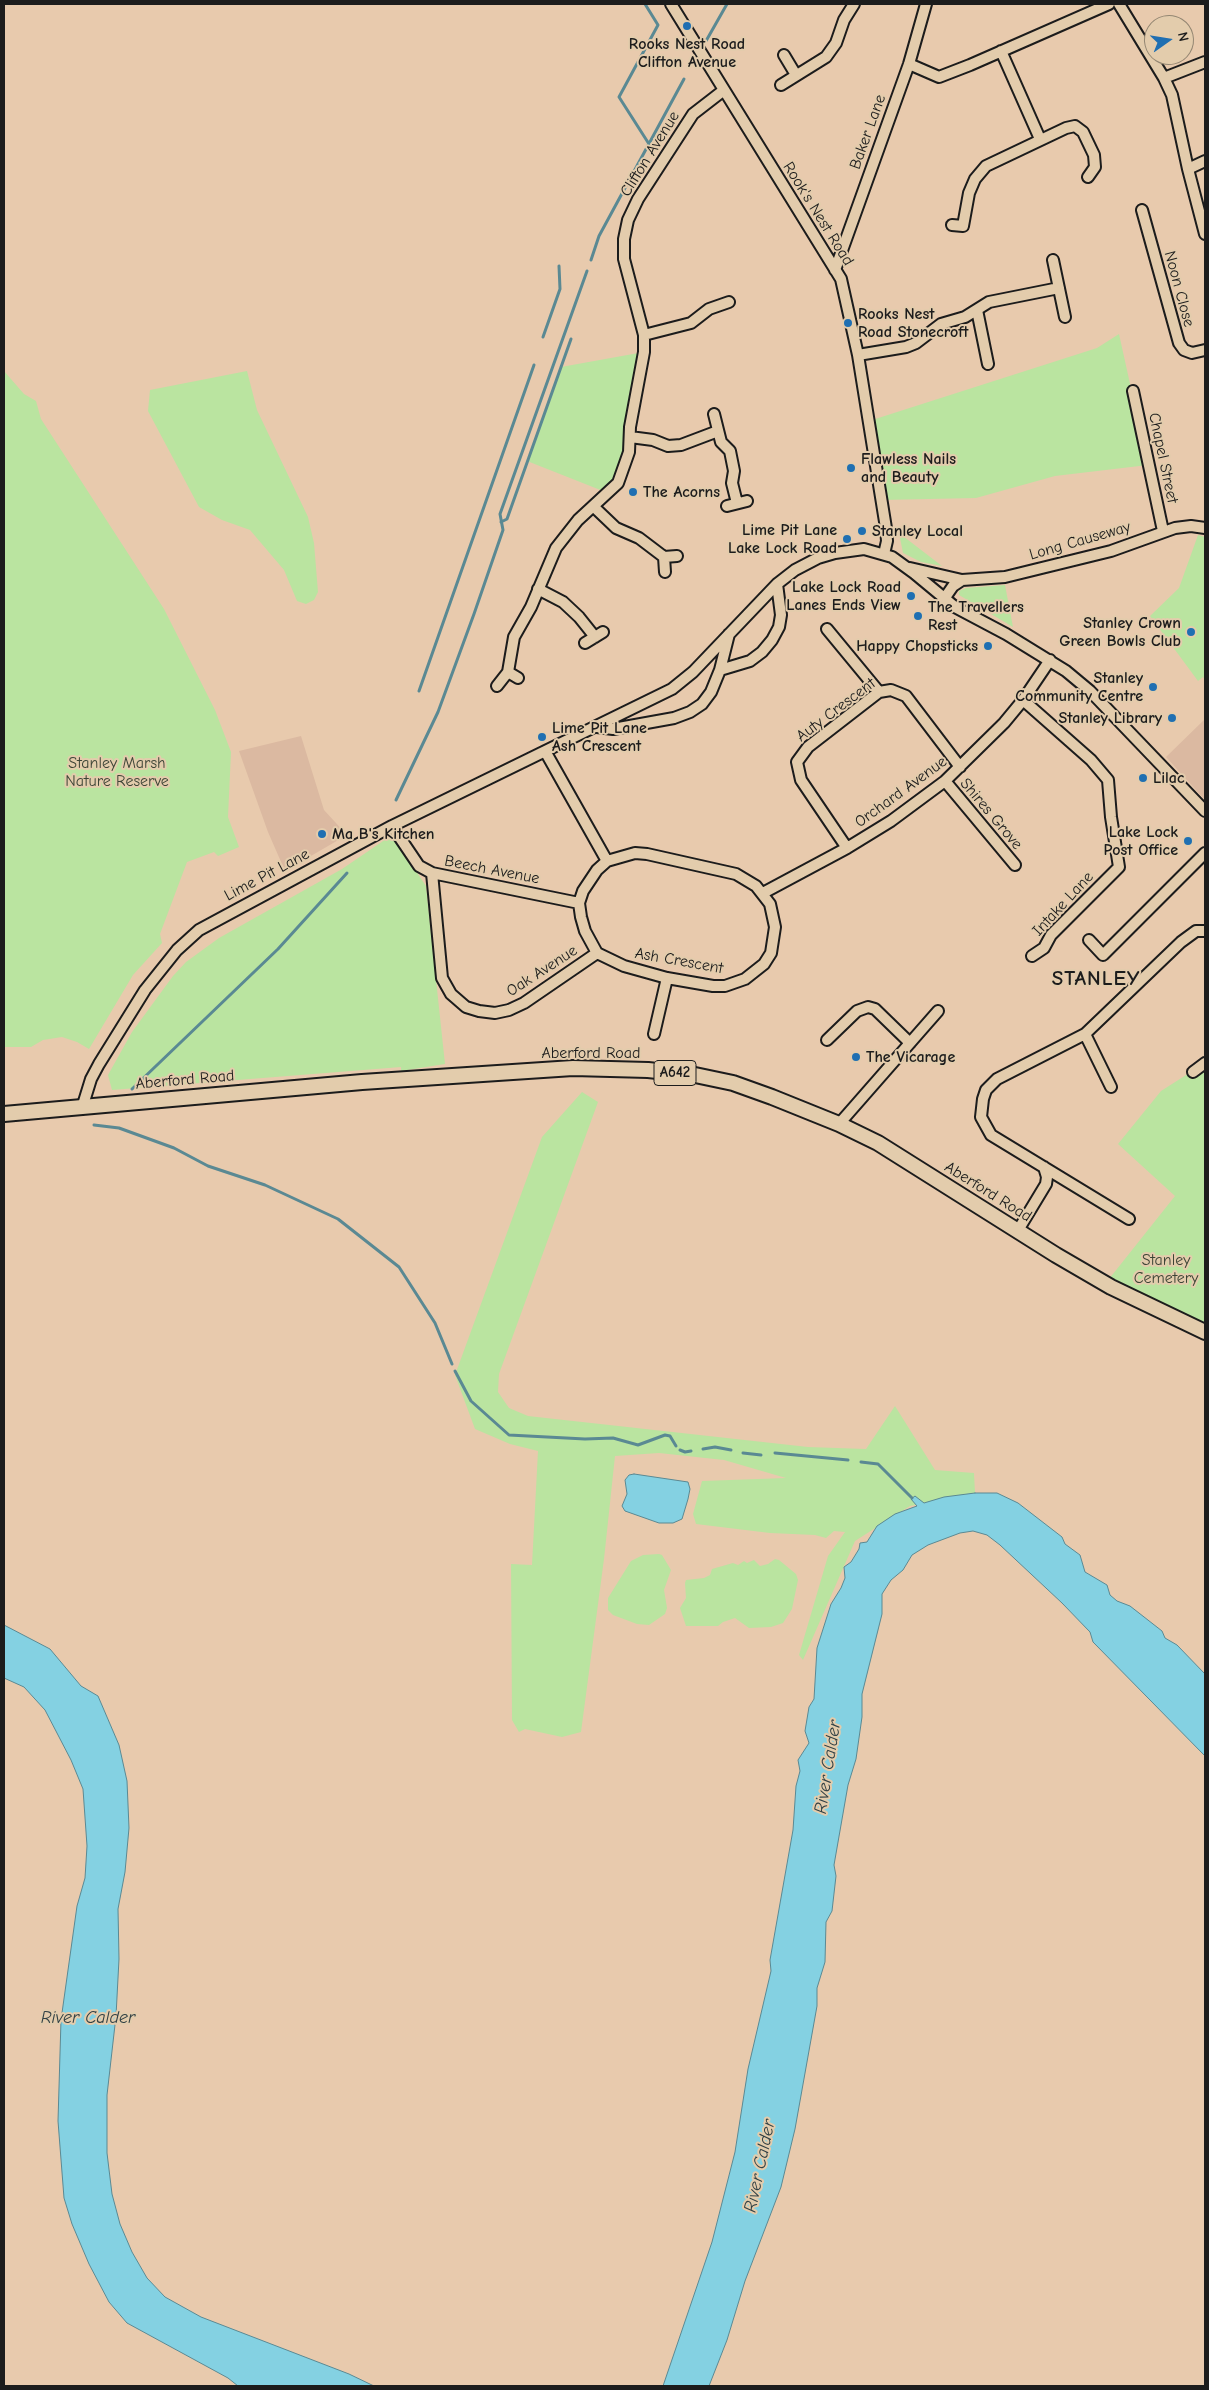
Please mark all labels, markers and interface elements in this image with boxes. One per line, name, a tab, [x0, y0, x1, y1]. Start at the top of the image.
north arrow	[1144, 15, 1194, 65]
marker: Rooks Nest Road Clifton Avenue	[681, 20, 693, 32]
text: N	[1174, 30, 1192, 43]
place label: Rooks Nest Road Clifton Avenue	[629, 34, 745, 72]
street label: Baker Lane	[846, 92, 890, 172]
street label: Clifton Avenue	[616, 108, 684, 200]
street label: Rook's Nest Road	[778, 159, 858, 269]
street label: Noon Close	[1160, 249, 1198, 329]
place label: Rooks Nest Road Stonecroft	[858, 304, 969, 342]
marker: Rooks Nest Road Stonecroft	[842, 317, 854, 329]
street label: Chapel Street	[1144, 411, 1182, 505]
place label: Flawless Nails and Beauty	[861, 449, 956, 487]
marker: Flawless Nails and Beauty	[845, 462, 857, 474]
place label: The Acorns	[643, 482, 720, 502]
marker: The Acorns	[627, 486, 639, 498]
street label: Long Causeway	[1027, 517, 1133, 565]
place label: Lime Pit Lane Lake Lock Road	[728, 520, 837, 558]
place label: Stanley Local	[872, 521, 963, 541]
marker: Stanley Local	[856, 525, 868, 537]
marker: Lime Pit Lane Lake Lock Road	[841, 533, 853, 545]
place label: Lake Lock Road Lanes Ends View	[786, 577, 901, 615]
marker: Lake Lock Road Lanes Ends View	[905, 590, 917, 602]
place label: The Travellers Rest	[928, 597, 1024, 635]
marker: The Travellers Rest	[912, 610, 924, 622]
place label: Stanley Crown Green Bowls Club	[1059, 613, 1181, 651]
marker: Stanley Crown Green Bowls Club	[1185, 626, 1197, 638]
place label: Happy Chopsticks	[856, 636, 978, 656]
marker: Happy Chopsticks	[982, 640, 994, 652]
place label: Stanley Community Centre	[1015, 668, 1143, 706]
street label: Auty Crescent	[793, 674, 879, 746]
marker: Stanley Community Centre	[1147, 681, 1159, 693]
place label: Stanley Library	[1059, 708, 1162, 728]
marker: Stanley Library	[1166, 712, 1178, 724]
place label: Lime Pit Lane Ash Crescent	[552, 718, 647, 756]
marker: Lime Pit Lane Ash Crescent	[536, 731, 548, 743]
street label: Orchard Avenue	[851, 752, 951, 832]
park label: Stanley Marsh Nature Reserve	[65, 753, 169, 791]
place label: Lilac	[1153, 768, 1185, 788]
marker: Lilac	[1137, 772, 1149, 784]
street label: Shires Grove	[956, 774, 1026, 854]
place label: Lake Lock Post Office	[1103, 822, 1178, 860]
place label: Ma B's Kitchen	[332, 824, 435, 844]
marker: Ma B's Kitchen	[316, 828, 328, 840]
marker: Lake Lock Post Office	[1182, 835, 1194, 847]
street label: Lime Pit Lane	[221, 845, 313, 905]
street label: Beech Avenue	[443, 851, 541, 889]
street label: Intake Lane	[1028, 868, 1098, 940]
street label: Oak Avenue	[503, 941, 581, 1001]
street label: Ash Crescent	[633, 944, 725, 978]
district label: STANLEY	[1051, 966, 1141, 992]
street label: Aberford Road	[541, 1043, 641, 1063]
place label: The Vicarage	[866, 1047, 955, 1067]
marker: The Vicarage	[850, 1051, 862, 1063]
road number: A642	[654, 1060, 696, 1086]
street label: Aberford Road	[135, 1066, 235, 1094]
street label: Aberford Road	[941, 1158, 1035, 1226]
park label: Stanley Cemetery	[1134, 1250, 1198, 1288]
water label: River Calder	[810, 1719, 846, 1815]
water label: River Calder	[41, 2007, 135, 2029]
water label: River Calder	[740, 2118, 780, 2214]

